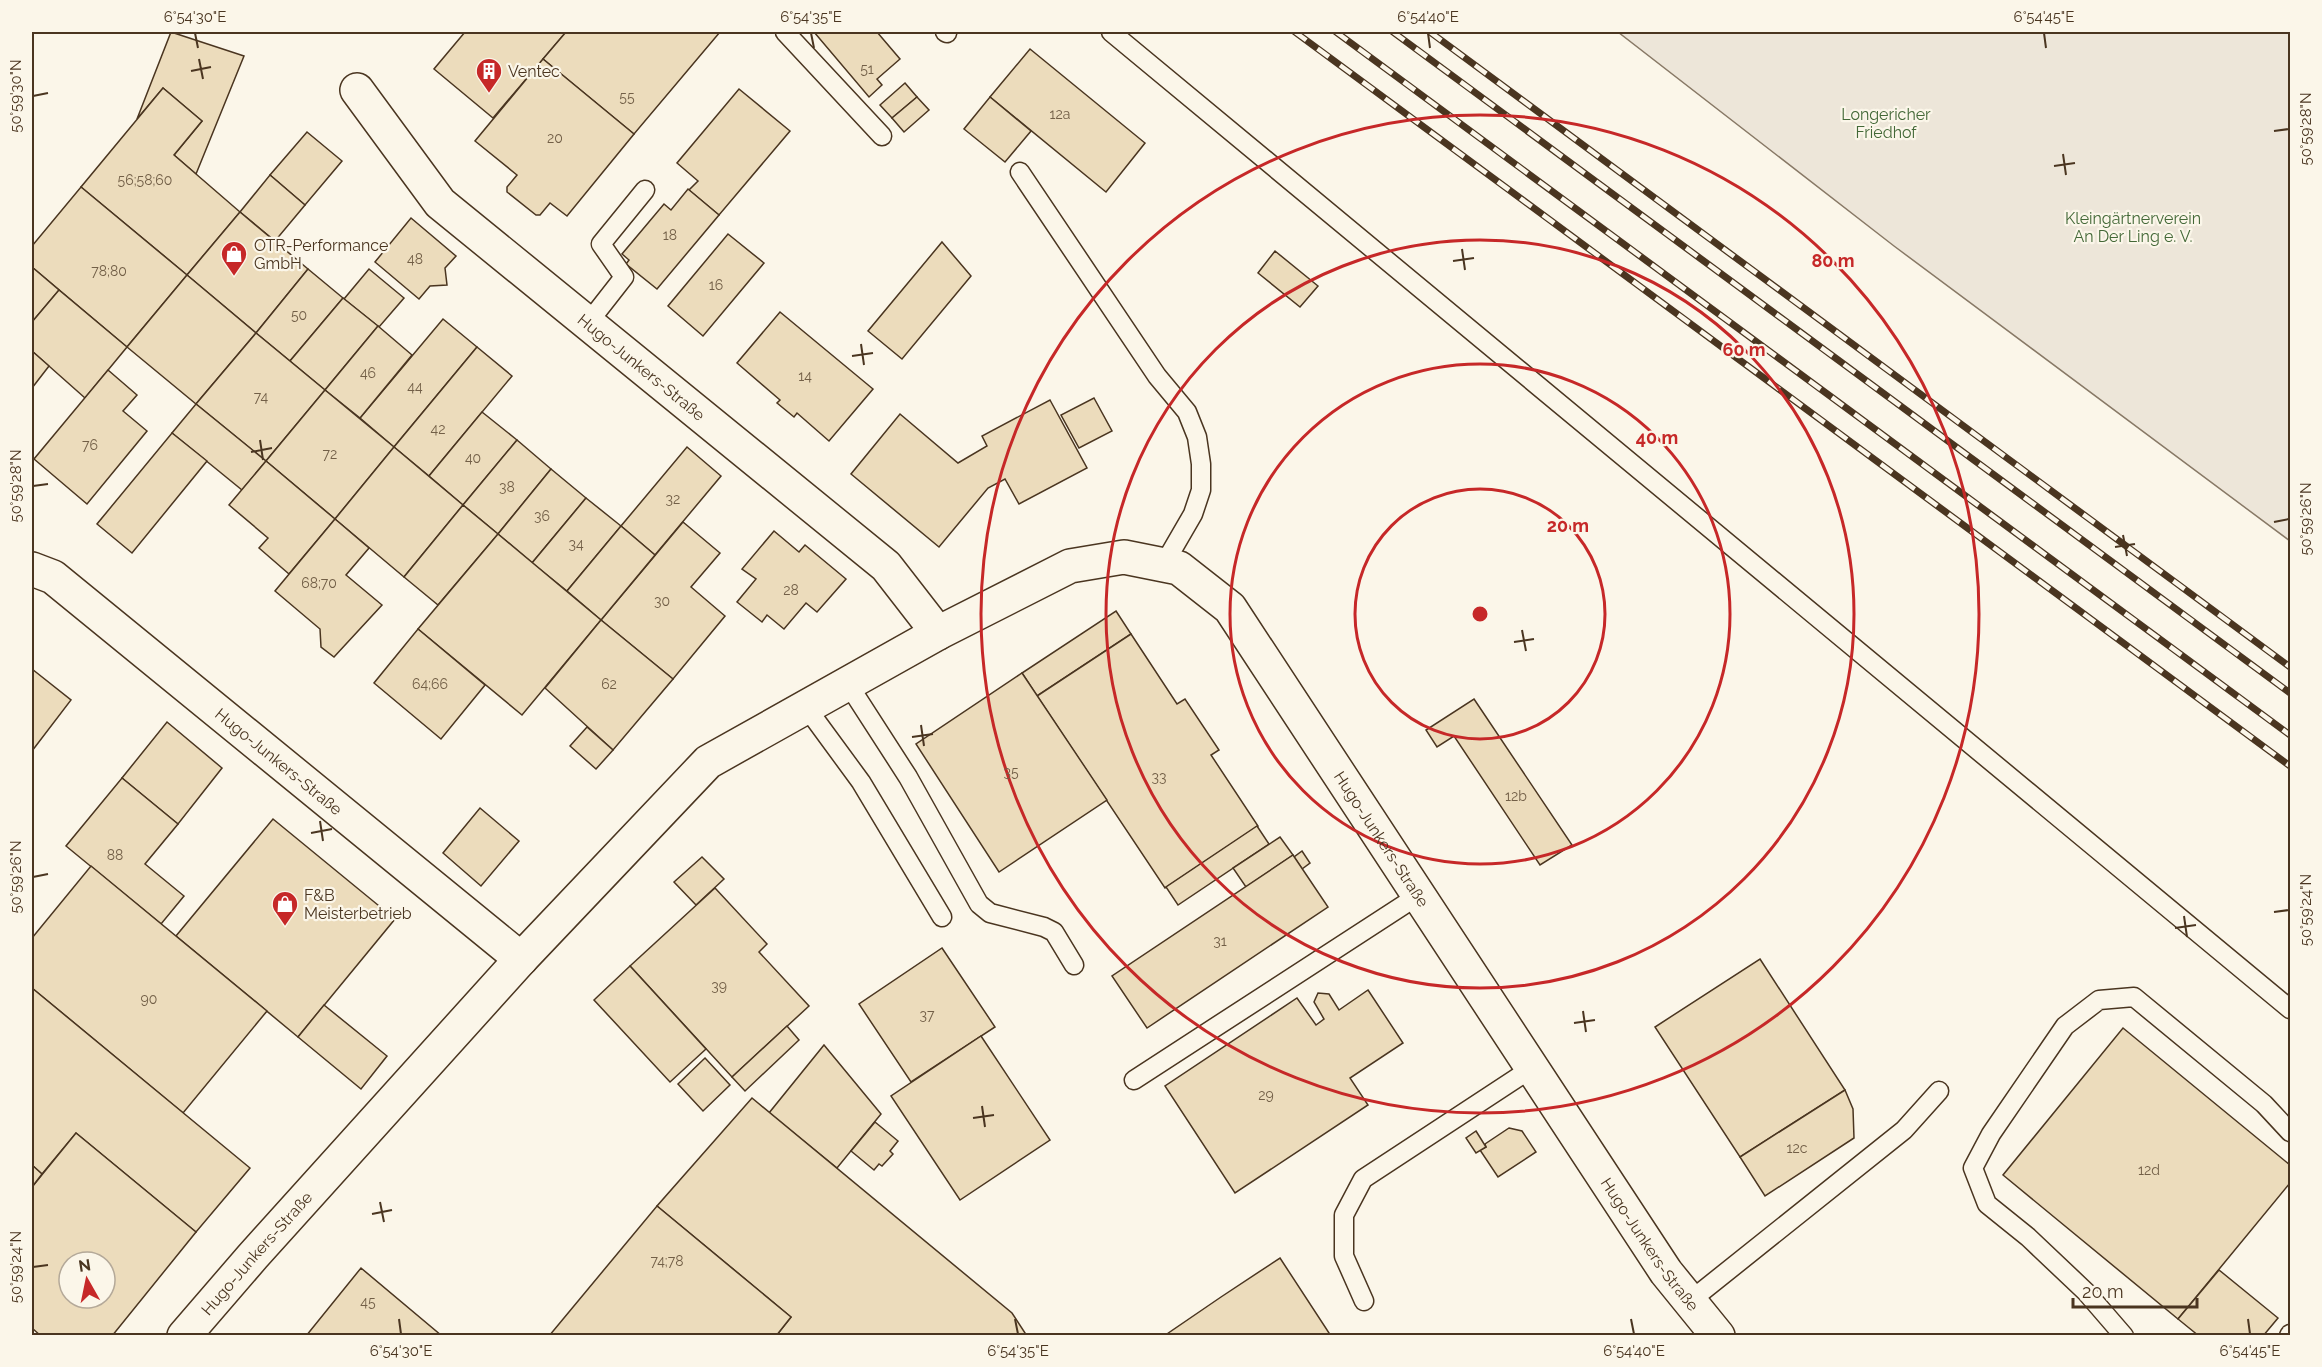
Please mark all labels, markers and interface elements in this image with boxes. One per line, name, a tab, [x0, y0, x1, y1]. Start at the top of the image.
text: 6°54'30"E	[164, 8, 226, 26]
text: 6°54'35"E	[780, 8, 842, 26]
text: 6°54'40"E	[1397, 8, 1459, 26]
text: 6°54'45"E	[2014, 8, 2074, 26]
building icon: Ventec	[474, 56, 504, 94]
text: 50°59'30"N	[7, 59, 25, 133]
house number: 51	[860, 61, 874, 77]
place label: Ventec	[508, 62, 560, 81]
house number: 55	[619, 89, 635, 105]
text: 50°59'28"N	[2297, 92, 2315, 166]
park label: Longericher Friedhof	[1841, 105, 1931, 142]
house number: 12a	[1050, 106, 1070, 122]
house number: 20	[547, 130, 563, 146]
house number: 56;58;60	[118, 172, 172, 188]
park label: Kleingärtnerverein An Der Ling e. V.	[2065, 209, 2201, 246]
house number: 18	[663, 227, 677, 243]
place label: OTR-Performance GmbH	[254, 236, 388, 273]
shop icon: OTR-Performance GmbH	[219, 239, 249, 277]
text: 80 m	[1811, 250, 1855, 271]
house number: 48	[407, 251, 423, 267]
house number: 78;80	[91, 263, 127, 279]
house number: 16	[709, 277, 723, 293]
house number: 50	[291, 307, 307, 323]
street label: Hugo-Junkers-Straße	[574, 310, 709, 424]
text: 60 m	[1722, 339, 1766, 360]
house number: 46	[360, 365, 376, 381]
house number: 14	[798, 368, 812, 384]
house number: 44	[407, 379, 423, 395]
house number: 74	[254, 389, 269, 405]
house number: 42	[431, 421, 445, 437]
text: 40 m	[1636, 427, 1678, 448]
house number: 76	[82, 437, 98, 453]
house number: 72	[323, 446, 337, 462]
text: 50°59'28"N	[7, 449, 25, 523]
house number: 40	[465, 450, 481, 466]
house number: 38	[499, 479, 515, 495]
text: 50°59'26"N	[2297, 482, 2315, 556]
house number: 32	[666, 491, 680, 507]
house number: 36	[534, 508, 550, 524]
text: 20 m	[1547, 515, 1589, 536]
house number: 34	[568, 536, 584, 552]
house number: 68;70	[301, 575, 337, 591]
house number: 28	[783, 582, 799, 598]
house number: 30	[654, 593, 670, 609]
centre of rings	[1470, 604, 1490, 624]
house number: 64;66	[412, 676, 448, 692]
house number: 62	[601, 676, 617, 692]
street label: Hugo-Junkers-Straße	[212, 704, 346, 819]
house number: 35	[1003, 764, 1019, 780]
street label: Hugo-Junkers-Straße	[1330, 768, 1433, 910]
house number: 33	[1152, 769, 1166, 785]
house number: 12b	[1505, 788, 1527, 804]
text: 50°59'26"N	[7, 840, 25, 914]
house number: 88	[107, 847, 123, 863]
text: 50°59'24"N	[2297, 874, 2315, 946]
place label: F&B Meisterbetrieb	[304, 886, 412, 923]
shop icon: F&B Meisterbetrieb	[270, 889, 300, 927]
house number: 31	[1213, 933, 1227, 949]
house number: 39	[711, 978, 727, 994]
house number: 90	[141, 991, 157, 1007]
house number: 37	[920, 1007, 935, 1023]
house number: 29	[1258, 1087, 1274, 1103]
house number: 12c	[1787, 1140, 1808, 1156]
house number: 12d	[2138, 1162, 2160, 1178]
street label: Hugo-Junkers-Straße	[1597, 1174, 1703, 1315]
street label: Hugo-Junkers-Straße	[197, 1188, 316, 1319]
text: 50°59'24"N	[7, 1231, 25, 1303]
north arrow	[57, 1250, 117, 1310]
house number: 74;78	[650, 1253, 684, 1269]
text: N	[77, 1255, 92, 1276]
scale bar	[2073, 1271, 2198, 1309]
text: 20 m	[2082, 1281, 2124, 1302]
house number: 45	[360, 1294, 376, 1310]
text: 6°54'30"E	[370, 1342, 432, 1360]
text: 6°54'35"E	[987, 1342, 1049, 1360]
text: 6°54'40"E	[1603, 1342, 1665, 1360]
text: 6°54'45"E	[2220, 1342, 2280, 1360]

